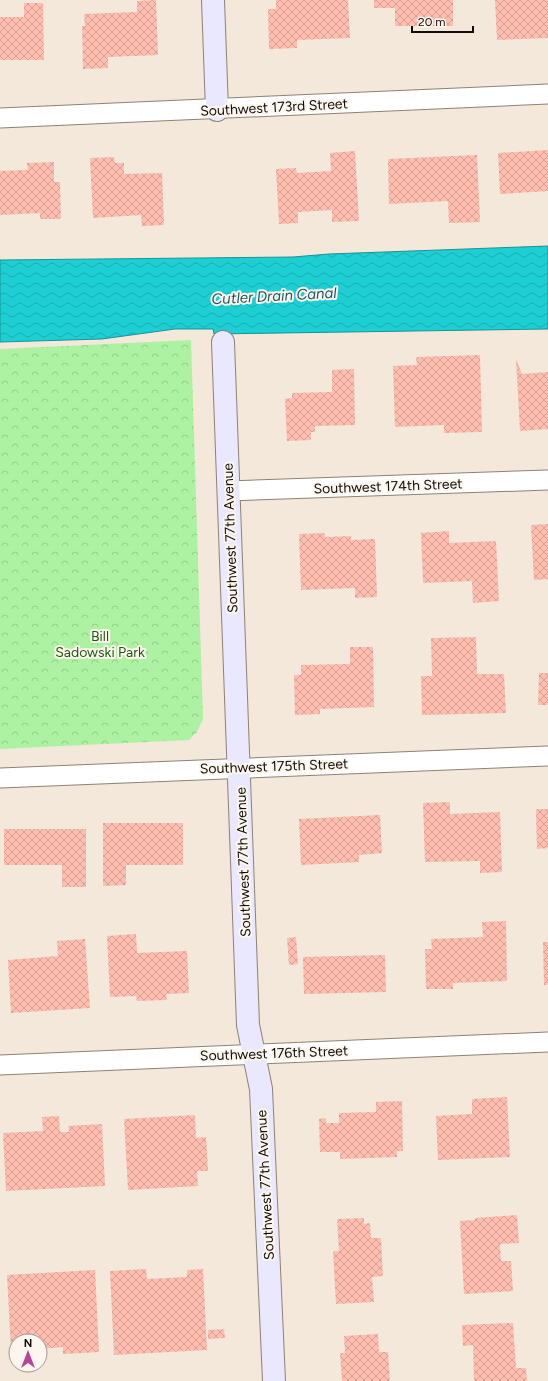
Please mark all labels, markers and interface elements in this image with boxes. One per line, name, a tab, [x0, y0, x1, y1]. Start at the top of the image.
scale bar	[412, 8, 473, 34]
text: 20 m	[418, 15, 446, 29]
street label: Southwest 173rd Street	[200, 95, 348, 120]
water label: Cutler Drain Canal	[211, 284, 338, 308]
street label: Southwest 77th Avenue	[219, 462, 242, 613]
street label: Southwest 174th Street	[313, 475, 463, 498]
park label: Bill Sadowski Park	[55, 628, 145, 661]
street label: Southwest 175th Street	[200, 755, 348, 778]
street label: Southwest 77th Avenue	[232, 786, 255, 937]
street label: Southwest 176th Street	[200, 1042, 348, 1065]
street label: Southwest 77th Avenue	[253, 1109, 278, 1260]
north arrow	[8, 1333, 48, 1373]
text: N	[24, 1337, 32, 1350]

